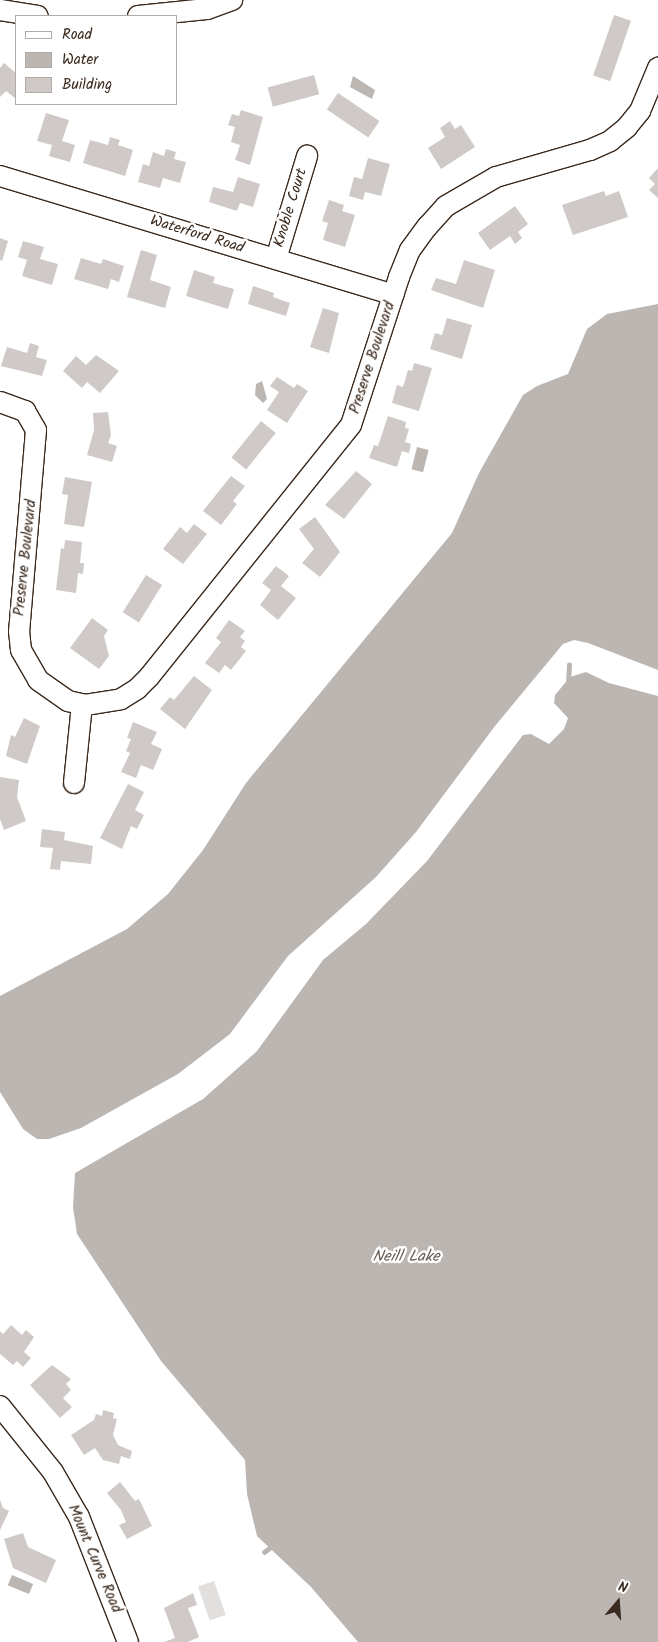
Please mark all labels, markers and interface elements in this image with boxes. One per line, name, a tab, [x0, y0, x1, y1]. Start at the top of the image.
legend	[15, 15, 178, 105]
text: Road	[62, 23, 92, 47]
text: Water	[62, 48, 98, 72]
text: Building	[62, 73, 112, 97]
street label: Knoble Court	[270, 166, 312, 250]
street label: Waterford Road	[148, 212, 246, 258]
street label: Preserve Boulevard	[346, 300, 400, 416]
street label: Preserve Boulevard	[11, 499, 41, 617]
water label: Neill Lake	[372, 1247, 440, 1267]
street label: Mount Curve Road	[63, 1502, 125, 1616]
text: N	[615, 1576, 630, 1600]
north arrow	[593, 1577, 643, 1627]

